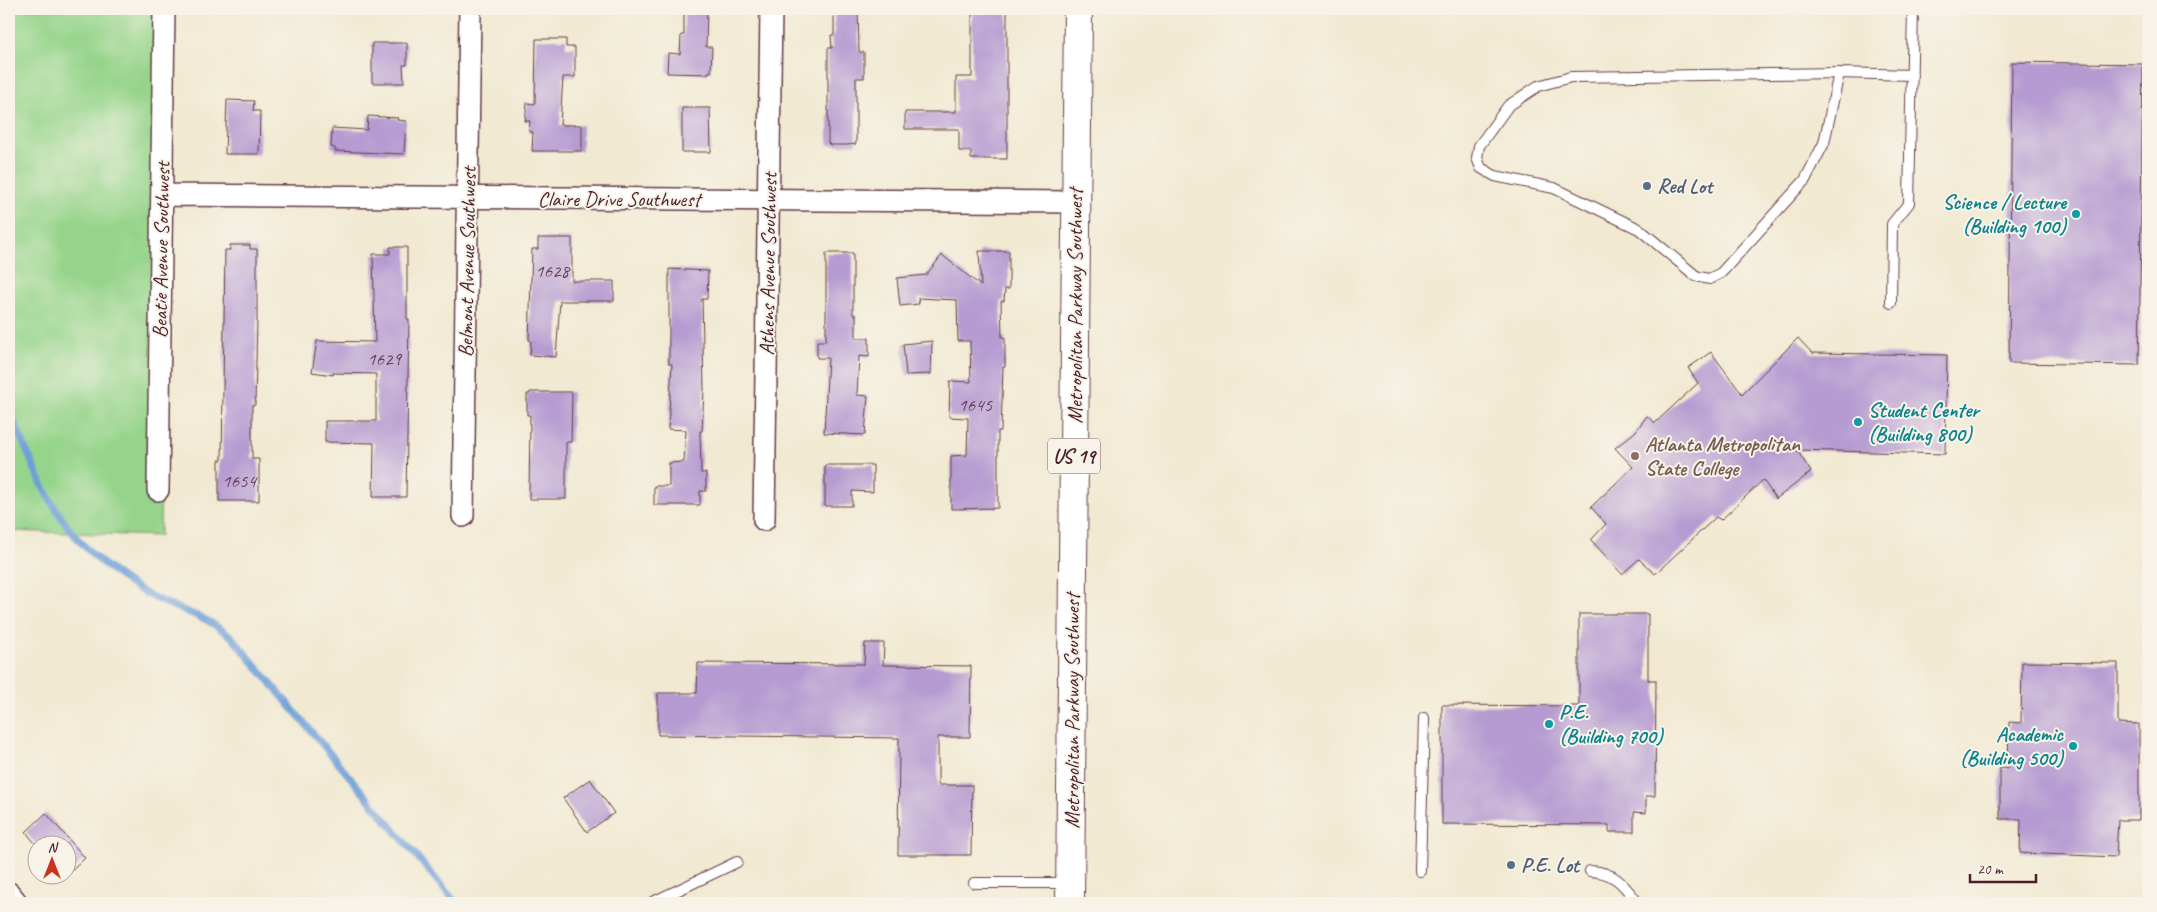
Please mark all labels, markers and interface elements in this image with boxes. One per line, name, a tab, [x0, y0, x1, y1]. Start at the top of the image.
street label: Beatie Avenue Southwest	[146, 160, 176, 338]
street label: Belmont Avenue Southwest	[452, 165, 482, 357]
street label: Athens Avenue Southwest	[753, 170, 783, 356]
place label: Red Lot	[1657, 173, 1715, 199]
marker: Red Lot	[1641, 180, 1653, 192]
street label: Claire Drive Southwest	[538, 186, 703, 212]
street label: Metropolitan Parkway Southwest	[1062, 186, 1088, 423]
place label: Science / Lecture (Building 100)	[1943, 189, 2068, 239]
marker: Science / Lecture (Building 100)	[2070, 208, 2082, 220]
house number: 1628	[535, 259, 572, 283]
house number: 1629	[367, 347, 403, 371]
house number: 1645	[958, 393, 994, 417]
place label: Student Center (Building 800)	[1868, 397, 1981, 447]
marker: Student Center (Building 800)	[1852, 416, 1864, 428]
place label: Atlanta Metropolitan State College	[1645, 431, 1801, 481]
road number: US 19	[1048, 438, 1100, 474]
marker: Atlanta Metropolitan State College	[1629, 450, 1641, 462]
house number: 1654	[222, 469, 259, 493]
street label: Metropolitan Parkway Southwest	[1059, 591, 1085, 828]
place label: P.E. (Building 700)	[1559, 699, 1665, 749]
marker: P.E. (Building 700)	[1543, 718, 1555, 730]
place label: Academic (Building 500)	[1960, 721, 2065, 771]
marker: Academic (Building 500)	[2067, 740, 2079, 752]
north arrow	[28, 834, 78, 884]
text: N	[48, 839, 59, 856]
place label: P.E. Lot	[1521, 852, 1581, 878]
scale bar	[1970, 852, 2036, 884]
marker: P.E. Lot	[1505, 859, 1517, 871]
text: 20 m	[1977, 860, 2004, 879]

